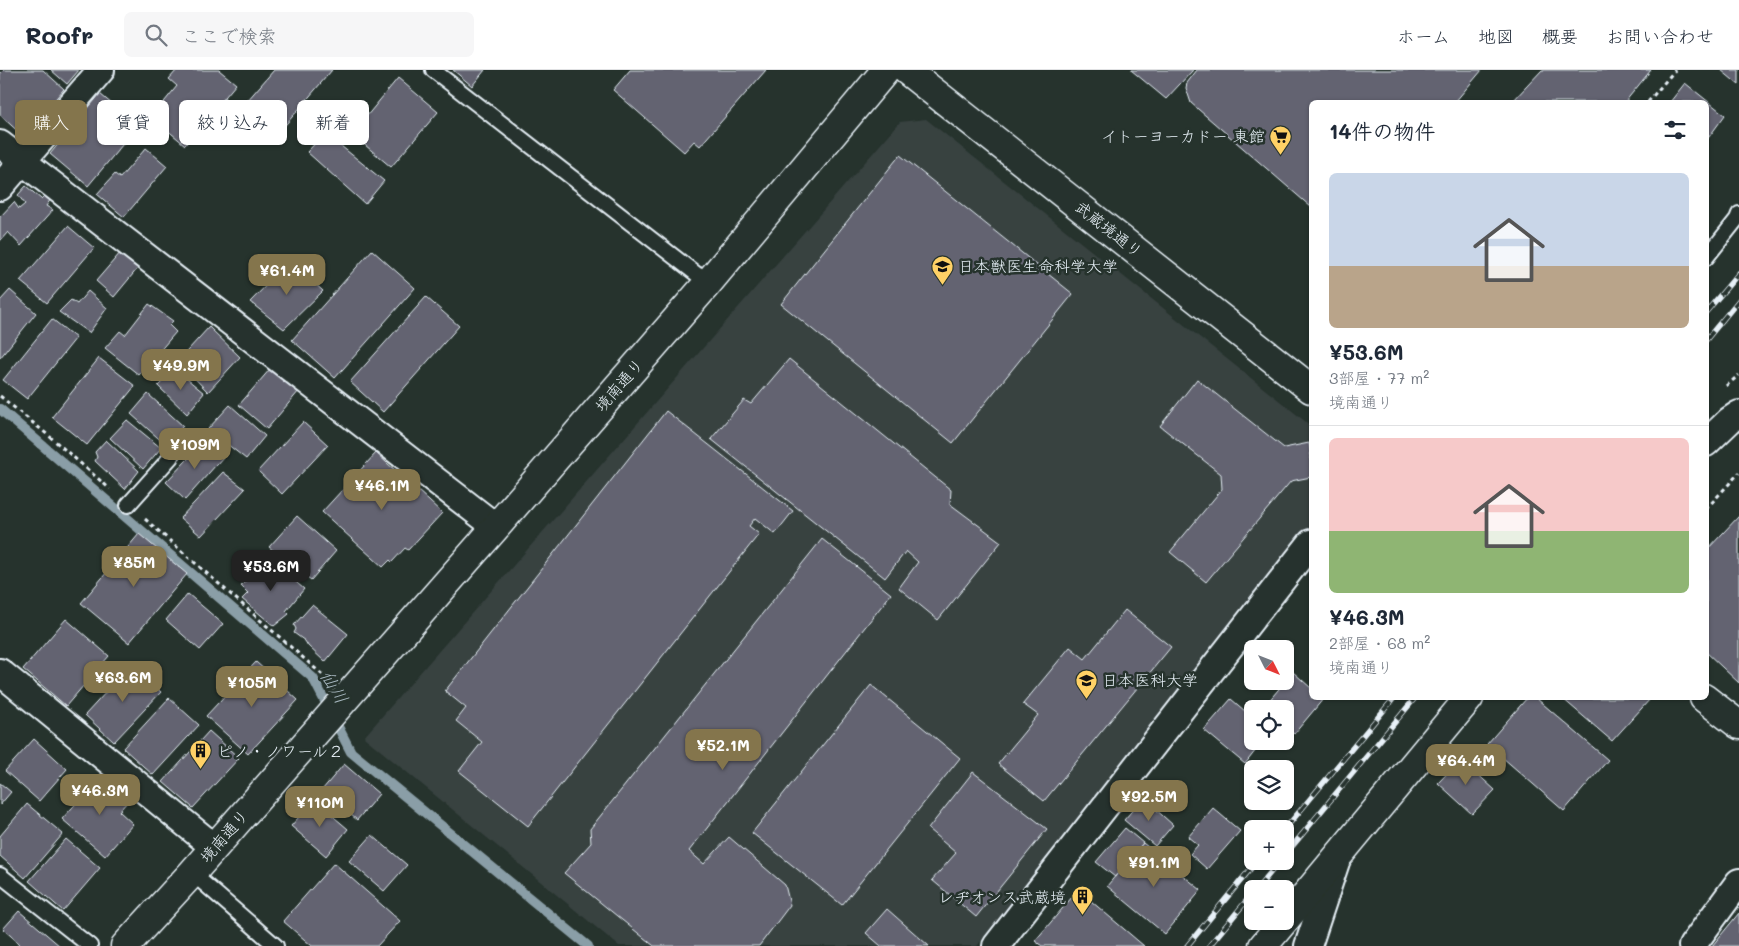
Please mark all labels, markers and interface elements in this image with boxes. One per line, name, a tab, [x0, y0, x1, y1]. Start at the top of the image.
search box	[124, 12, 474, 57]
text: Roofr	[25, 19, 94, 50]
icon: search	[142, 21, 170, 49]
text: ここで検索	[182, 23, 277, 48]
text: ホーム	[1397, 24, 1450, 48]
text: 地図	[1478, 24, 1514, 48]
text: 概要	[1542, 24, 1578, 48]
text: お問い合わせ	[1606, 24, 1714, 48]
chip: 購入	[15, 100, 87, 145]
chip: 賃貸	[97, 100, 169, 145]
chip: 絞り込み	[179, 100, 287, 145]
chip: 新着	[297, 100, 369, 145]
icon: filters	[1661, 116, 1689, 144]
text: 14件の物件	[1329, 117, 1436, 144]
supermarket icon: イトーヨーカドー 東館	[1269, 124, 1293, 155]
place label: イトーヨーカドー 東館	[1101, 125, 1265, 146]
street label: 武蔵境通り	[1071, 196, 1147, 262]
icon: home	[1464, 205, 1554, 295]
pin: ¥61.4M	[246, 254, 328, 296]
school or university icon: 日本獣医生命科学大学	[930, 254, 954, 285]
place label: 日本獣医生命科学大学	[958, 255, 1118, 276]
text: ¥61.4M	[259, 259, 315, 280]
text: ¥53.6M	[1329, 338, 1404, 365]
pin: ¥49.9M	[140, 348, 222, 391]
text: ¥49.9M	[152, 354, 210, 375]
street label: 境南通り	[590, 354, 648, 416]
text: 3部屋 · 77 m²	[1329, 367, 1429, 388]
text: 境南通り	[1329, 391, 1393, 412]
pin: ¥109M	[160, 428, 230, 470]
text: ¥109M	[170, 433, 220, 454]
pin: ¥46.1M	[341, 468, 423, 511]
icon: home	[1464, 471, 1554, 561]
text: ¥46.1M	[354, 474, 410, 495]
pin: ¥85M	[104, 546, 164, 588]
pin: ¥53.6M	[230, 550, 312, 592]
text: ¥85M	[113, 551, 155, 572]
text: ¥53.6M	[243, 555, 299, 576]
text: ¥46.3M	[1329, 603, 1405, 630]
text: 2部屋 · 68 m²	[1329, 632, 1430, 653]
north arrow	[1244, 640, 1294, 690]
map controls	[1244, 640, 1294, 930]
text: 境南通り	[1329, 656, 1393, 677]
pin: ¥63.6M	[82, 660, 164, 703]
water label: 仙川	[315, 665, 354, 708]
text: ¥63.6M	[94, 666, 152, 687]
pin: ¥105M	[217, 666, 287, 708]
school or university icon: 日本医科大学	[1074, 668, 1098, 699]
place label: 日本医科大学	[1102, 669, 1198, 690]
text: ¥105M	[227, 671, 277, 692]
button: locate	[1244, 700, 1294, 750]
pin: ¥52.1M	[682, 728, 764, 771]
text: ¥52.1M	[696, 734, 750, 755]
building icon: ピノ・ノワール２	[189, 739, 213, 770]
place label: ピノ・ノワール２	[217, 740, 344, 761]
pin: ¥64.4M	[1425, 744, 1507, 786]
text: ¥64.4M	[1437, 749, 1495, 770]
button: layers	[1244, 760, 1294, 810]
pin: ¥46.3M	[59, 774, 141, 816]
text: ¥46.3M	[71, 779, 129, 800]
pin: ¥92.5M	[1108, 780, 1190, 822]
text: ¥92.5M	[1121, 785, 1177, 806]
pin: ¥110M	[285, 786, 355, 828]
text: ¥110M	[296, 791, 344, 812]
street label: 境南通り	[195, 805, 253, 867]
button: +	[1244, 820, 1294, 870]
pin: ¥91.1M	[1113, 846, 1195, 888]
text: ¥91.1M	[1128, 851, 1180, 872]
button: −	[1244, 880, 1294, 930]
building icon: レヂオンス武蔵境	[1070, 885, 1094, 916]
place label: レヂオンス武蔵境	[938, 886, 1066, 907]

